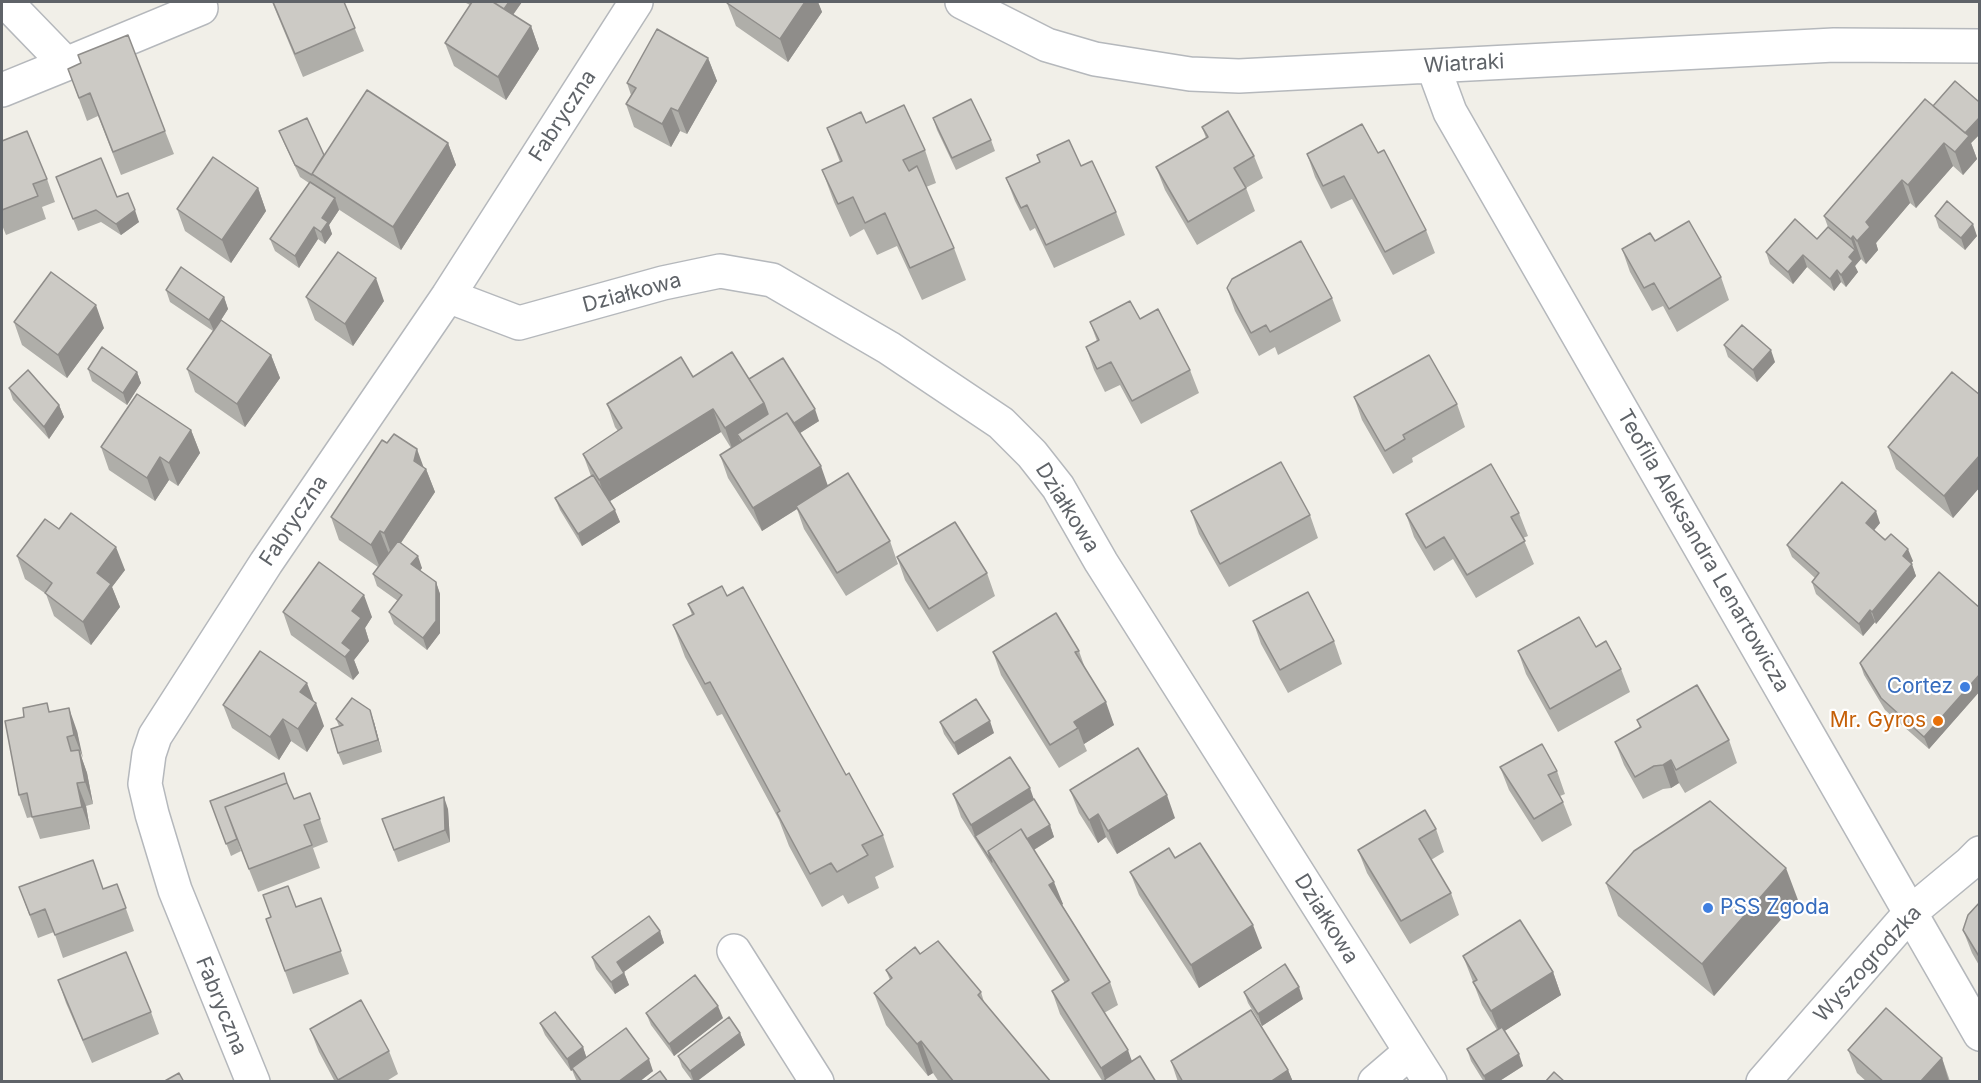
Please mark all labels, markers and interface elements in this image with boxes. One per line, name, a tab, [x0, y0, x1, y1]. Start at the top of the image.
street label: Wiatraki	[1423, 49, 1505, 79]
street label: Fabryczna	[524, 66, 602, 166]
street label: Działkowa	[580, 268, 684, 318]
street label: Teofila Aleksandra Lenartowicza	[1612, 405, 1794, 697]
street label: Działkowa	[1030, 459, 1104, 557]
street label: Fabryczna	[255, 471, 333, 571]
place label: Cortez	[1887, 674, 1953, 700]
marker: Cortez	[1958, 680, 1972, 694]
place label: Mr. Gyros	[1830, 708, 1926, 734]
marker: Mr. Gyros	[1931, 714, 1945, 728]
street label: Działkowa	[1289, 870, 1363, 968]
place label: PSS Zgoda	[1720, 895, 1830, 921]
street label: Wyszogrodzka	[1809, 900, 1927, 1028]
marker: PSS Zgoda	[1701, 901, 1715, 915]
street label: Fabryczna	[190, 953, 252, 1059]

